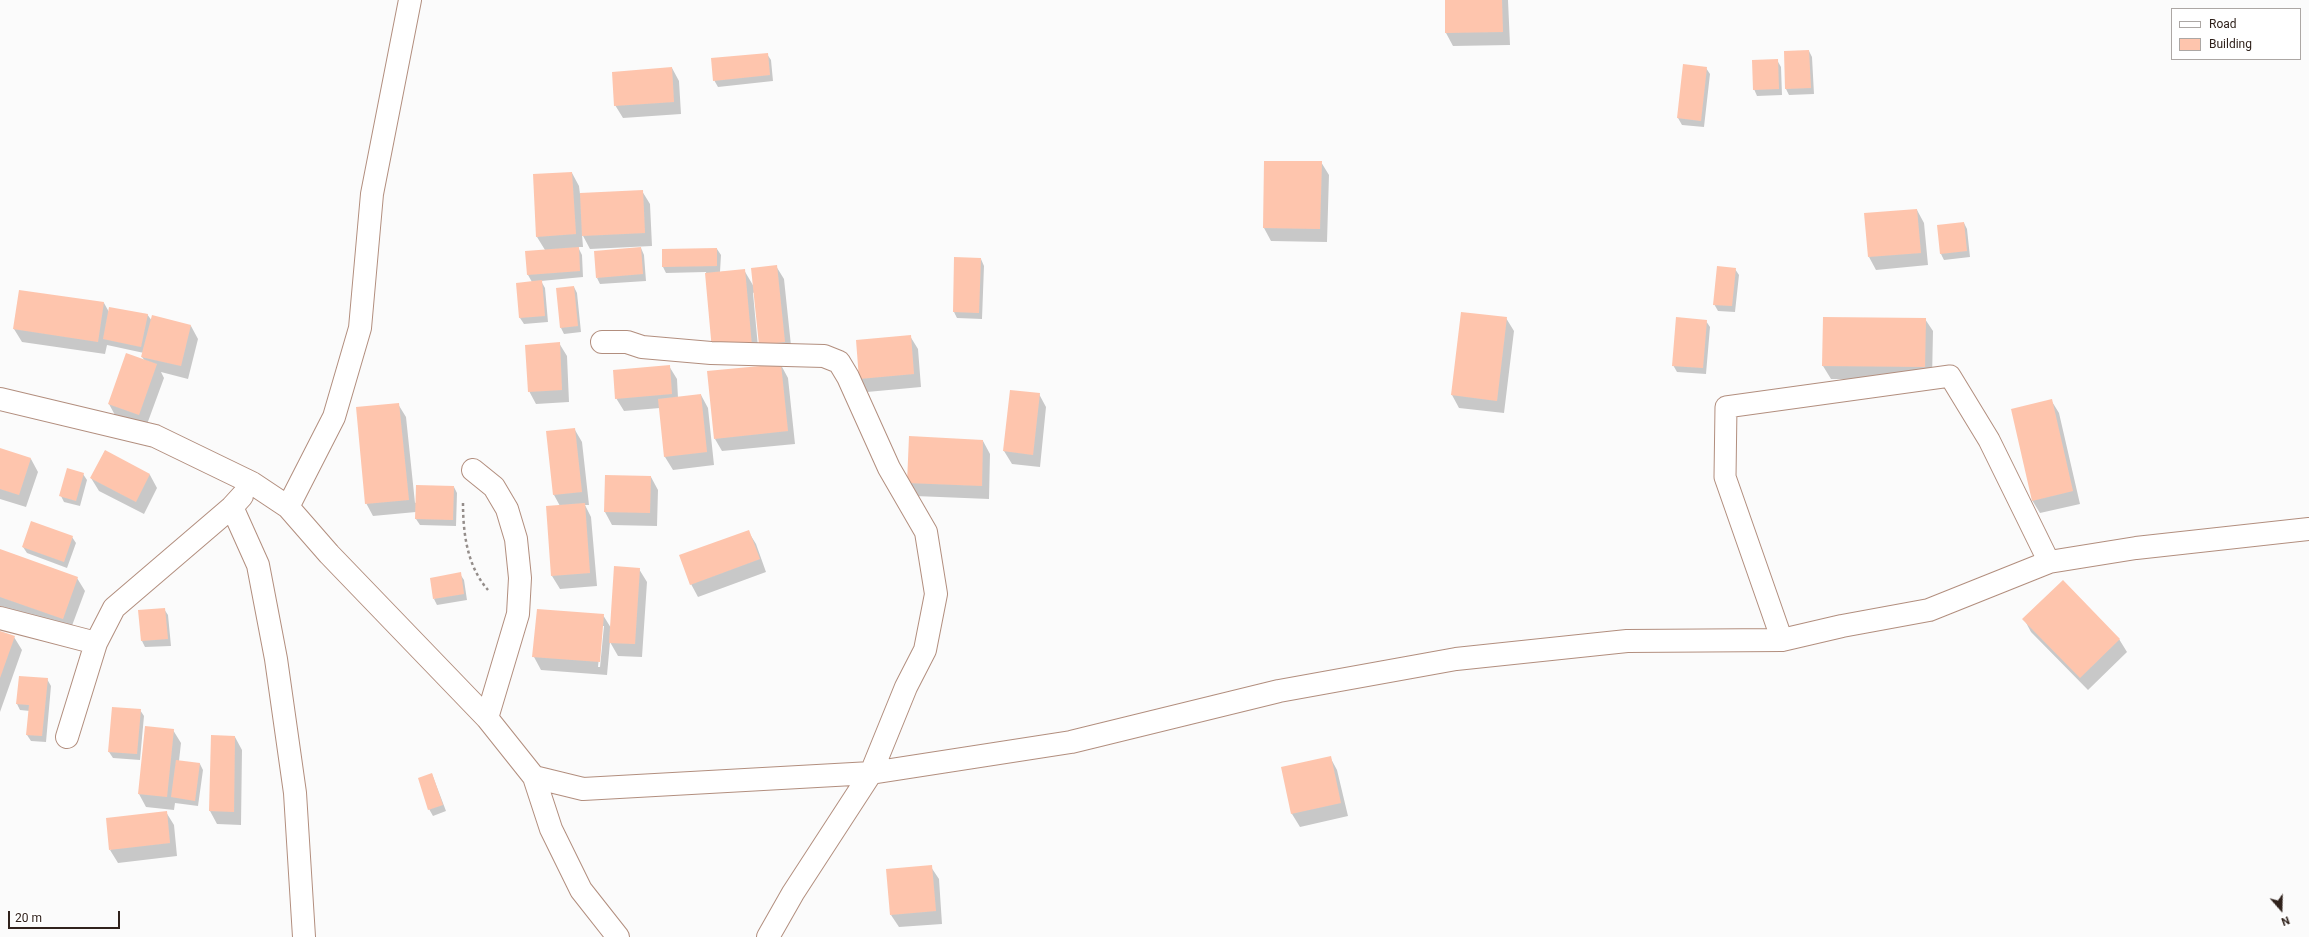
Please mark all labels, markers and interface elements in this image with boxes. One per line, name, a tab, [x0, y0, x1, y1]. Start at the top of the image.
legend	[2171, 8, 2301, 60]
text: Road	[2209, 17, 2237, 31]
text: Building	[2209, 37, 2252, 51]
north arrow	[2261, 889, 2301, 929]
scale bar	[10, 903, 122, 929]
text: 20 m	[15, 911, 42, 925]
text: N	[2279, 913, 2291, 928]

